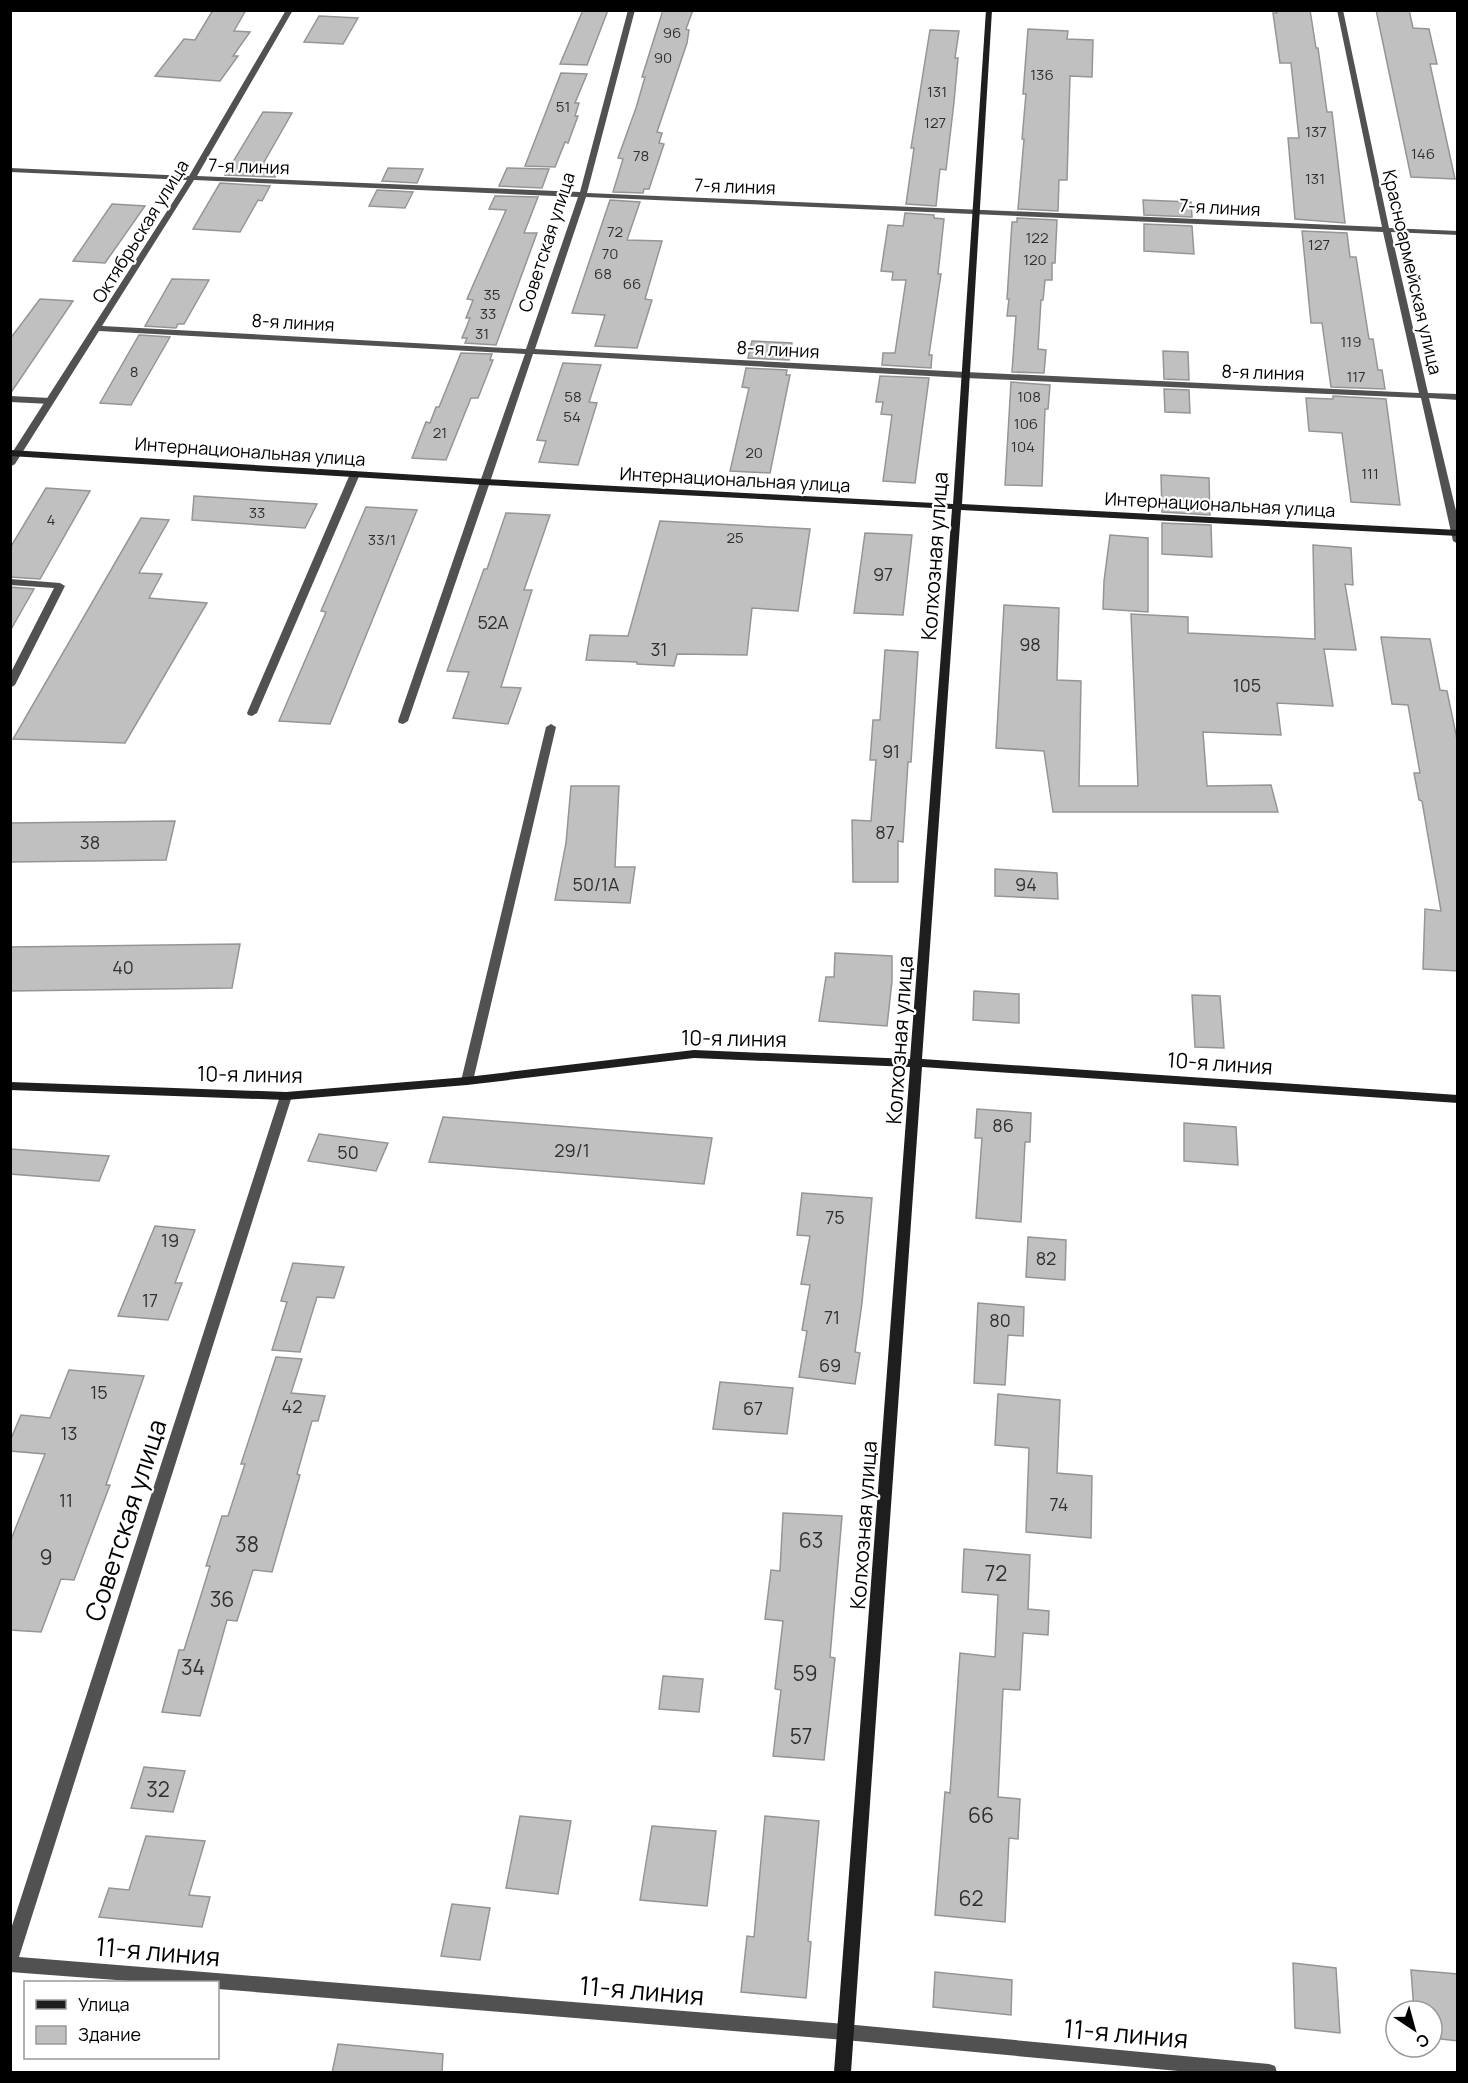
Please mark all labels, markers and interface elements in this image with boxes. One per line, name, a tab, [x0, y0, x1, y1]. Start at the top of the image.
house number: 96	[663, 22, 681, 43]
house number: 90	[654, 47, 672, 68]
house number: 136	[1030, 64, 1054, 85]
house number: 131	[927, 81, 947, 102]
house number: 51	[556, 96, 570, 117]
house number: 127	[924, 112, 946, 133]
house number: 137	[1305, 121, 1327, 142]
house number: 146	[1411, 143, 1435, 164]
house number: 78	[633, 145, 649, 166]
street label: 7-я линия	[208, 153, 290, 179]
street label: Октябрьская улица	[86, 155, 194, 307]
street label: Красноармейская улица	[1378, 167, 1448, 377]
house number: 131	[1305, 168, 1325, 189]
street label: Советская улица	[512, 169, 580, 315]
street label: 7-я линия	[694, 173, 776, 199]
street label: 7-я линия	[1179, 193, 1261, 221]
house number: 72	[607, 221, 623, 242]
house number: 122	[1026, 227, 1048, 248]
house number: 127	[1308, 234, 1330, 255]
house number: 70	[602, 243, 618, 264]
house number: 120	[1023, 249, 1047, 270]
house number: 68	[594, 263, 612, 284]
house number: 66	[623, 273, 641, 294]
house number: 35	[484, 284, 500, 305]
house number: 33	[480, 303, 496, 324]
street label: 8-я линия	[251, 308, 335, 336]
house number: 31	[475, 323, 489, 344]
house number: 119	[1340, 331, 1362, 352]
street label: 8-я линия	[736, 335, 820, 363]
street label: 8-я линия	[1221, 359, 1305, 385]
house number: 8	[130, 361, 138, 382]
house number: 117	[1346, 366, 1366, 387]
house number: 58	[564, 386, 582, 407]
house number: 108	[1017, 386, 1041, 407]
house number: 54	[563, 406, 581, 427]
house number: 106	[1014, 413, 1038, 434]
house number: 21	[433, 422, 447, 443]
street label: Интернациональная улица	[134, 431, 366, 471]
house number: 104	[1011, 436, 1035, 457]
house number: 20	[745, 442, 763, 463]
street label: Интернациональная улица	[619, 461, 851, 497]
house number: 111	[1361, 463, 1379, 484]
street label: Колхозная улица	[914, 471, 954, 641]
street label: Интернациональная улица	[1104, 486, 1336, 522]
house number: 33	[249, 502, 265, 523]
house number: 4	[47, 509, 56, 530]
house number: 25	[726, 527, 744, 548]
house number: 33/1	[368, 529, 396, 550]
house number: 97	[873, 562, 893, 586]
house number: 52А	[477, 610, 509, 634]
house number: 98	[1019, 632, 1041, 656]
house number: 31	[651, 637, 667, 661]
house number: 105	[1233, 673, 1261, 697]
house number: 91	[882, 739, 900, 763]
house number: 87	[875, 820, 895, 844]
house number: 38	[80, 830, 100, 854]
house number: 50/1А	[573, 872, 620, 896]
house number: 94	[1015, 872, 1037, 896]
house number: 40	[112, 955, 134, 979]
street label: Колхозная улица	[879, 955, 919, 1125]
street label: 10-я линия	[681, 1023, 787, 1053]
street label: 10-я линия	[1166, 1045, 1274, 1081]
street label: 10-я линия	[197, 1059, 303, 1089]
house number: 86	[992, 1113, 1014, 1137]
house number: 29/1	[554, 1138, 590, 1162]
house number: 50	[337, 1140, 359, 1164]
house number: 75	[825, 1205, 845, 1229]
house number: 19	[161, 1228, 179, 1252]
house number: 82	[1036, 1246, 1056, 1270]
house number: 17	[142, 1288, 158, 1312]
house number: 71	[824, 1305, 840, 1329]
house number: 80	[989, 1308, 1011, 1332]
house number: 69	[819, 1353, 841, 1377]
house number: 15	[90, 1380, 108, 1404]
house number: 42	[282, 1394, 302, 1418]
house number: 67	[743, 1396, 763, 1420]
street label: Советская улица	[75, 1414, 175, 1626]
house number: 13	[61, 1421, 77, 1445]
street label: Колхозная улица	[843, 1440, 883, 1610]
house number: 11	[59, 1488, 73, 1512]
house number: 74	[1050, 1492, 1068, 1516]
house number: 63	[799, 1526, 823, 1554]
house number: 38	[235, 1530, 259, 1558]
house number: 9	[39, 1543, 53, 1571]
house number: 72	[985, 1559, 1007, 1587]
house number: 36	[210, 1585, 234, 1613]
house number: 34	[181, 1653, 205, 1681]
house number: 59	[792, 1659, 818, 1687]
house number: 57	[790, 1722, 812, 1750]
house number: 32	[146, 1775, 170, 1803]
house number: 66	[968, 1801, 994, 1829]
house number: 62	[958, 1884, 984, 1912]
street label: 11-я линия	[94, 1928, 222, 1974]
street label: 11-я линия	[578, 1967, 706, 2013]
legend	[24, 1981, 219, 2059]
text: Улица	[78, 1992, 130, 2016]
north arrow	[1384, 1999, 1444, 2059]
street label: 11-я линия	[1062, 2010, 1190, 2056]
text: Здание	[78, 2022, 141, 2046]
text: С	[1411, 2029, 1434, 2054]

